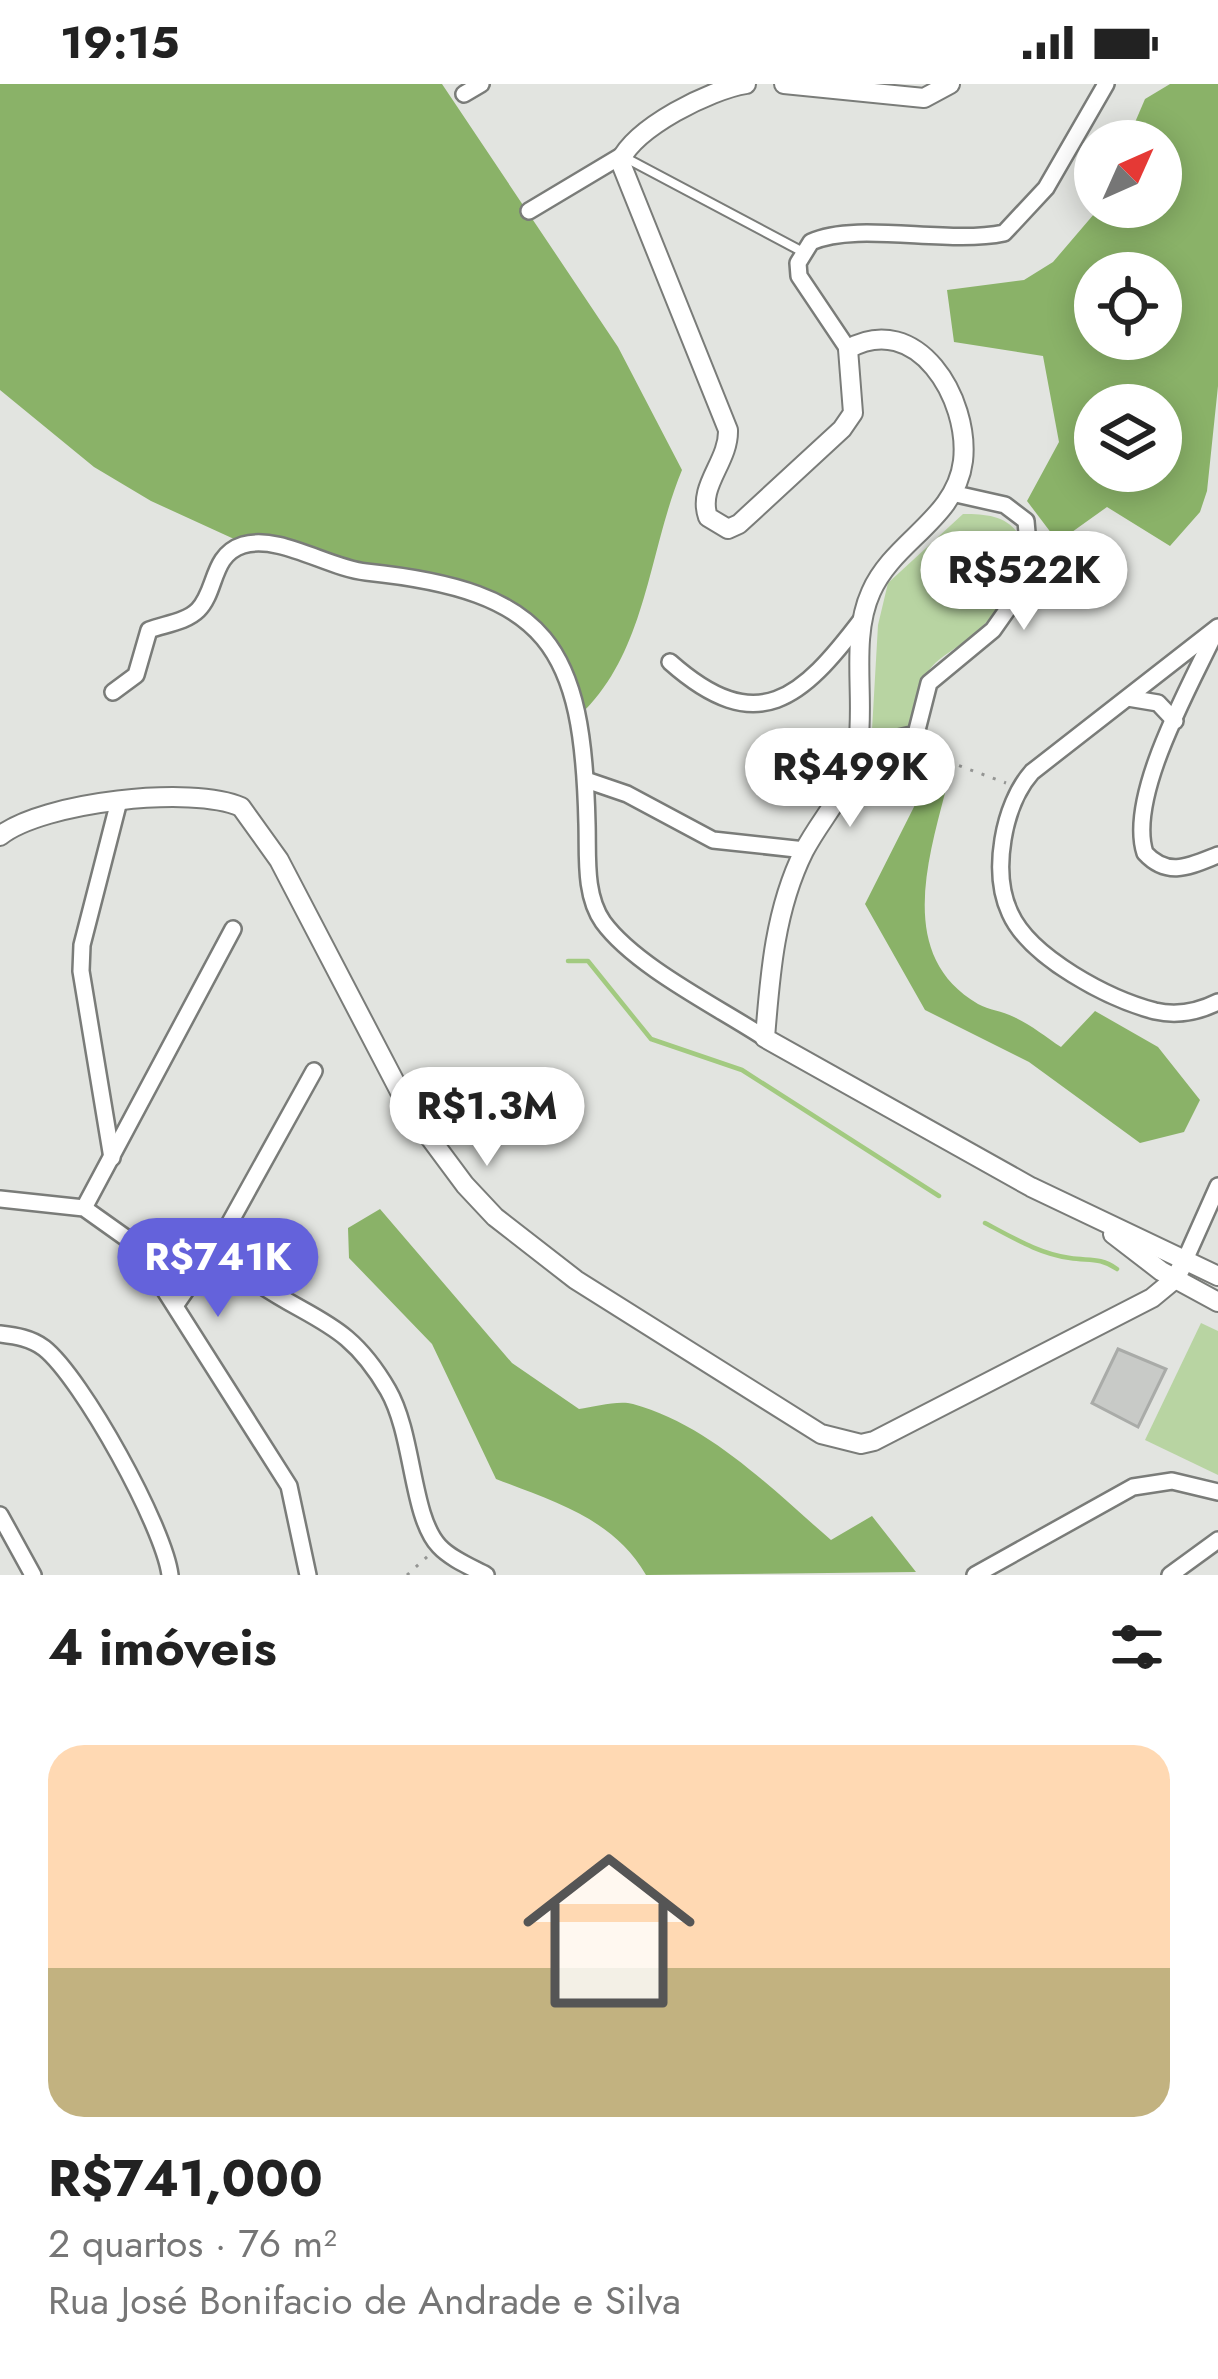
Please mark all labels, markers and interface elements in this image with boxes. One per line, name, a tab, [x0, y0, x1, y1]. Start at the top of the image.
text: 19:15	[60, 10, 179, 75]
north arrow	[1074, 120, 1182, 228]
map controls	[1074, 120, 1182, 492]
button: locate	[1074, 252, 1182, 360]
button: layers	[1074, 384, 1182, 492]
pin: R$522K	[926, 531, 1122, 633]
text: R$522K	[947, 541, 1101, 598]
pin: R$499K	[752, 728, 948, 830]
text: R$499K	[772, 738, 928, 795]
pin: R$1.3M	[389, 1067, 585, 1169]
text: R$1.3M	[417, 1077, 557, 1134]
pin: R$741K	[120, 1218, 316, 1320]
text: R$741K	[144, 1228, 292, 1285]
text: 4 imóveis	[48, 1610, 277, 1684]
icon: filters	[1104, 1614, 1170, 1680]
icon: home	[501, 1823, 717, 2039]
text: R$741,000	[48, 2141, 323, 2215]
text: 2 quartos · 76 m²	[48, 2215, 337, 2272]
text: Rua José Bonifacio de Andrade e Silva	[48, 2272, 681, 2329]

